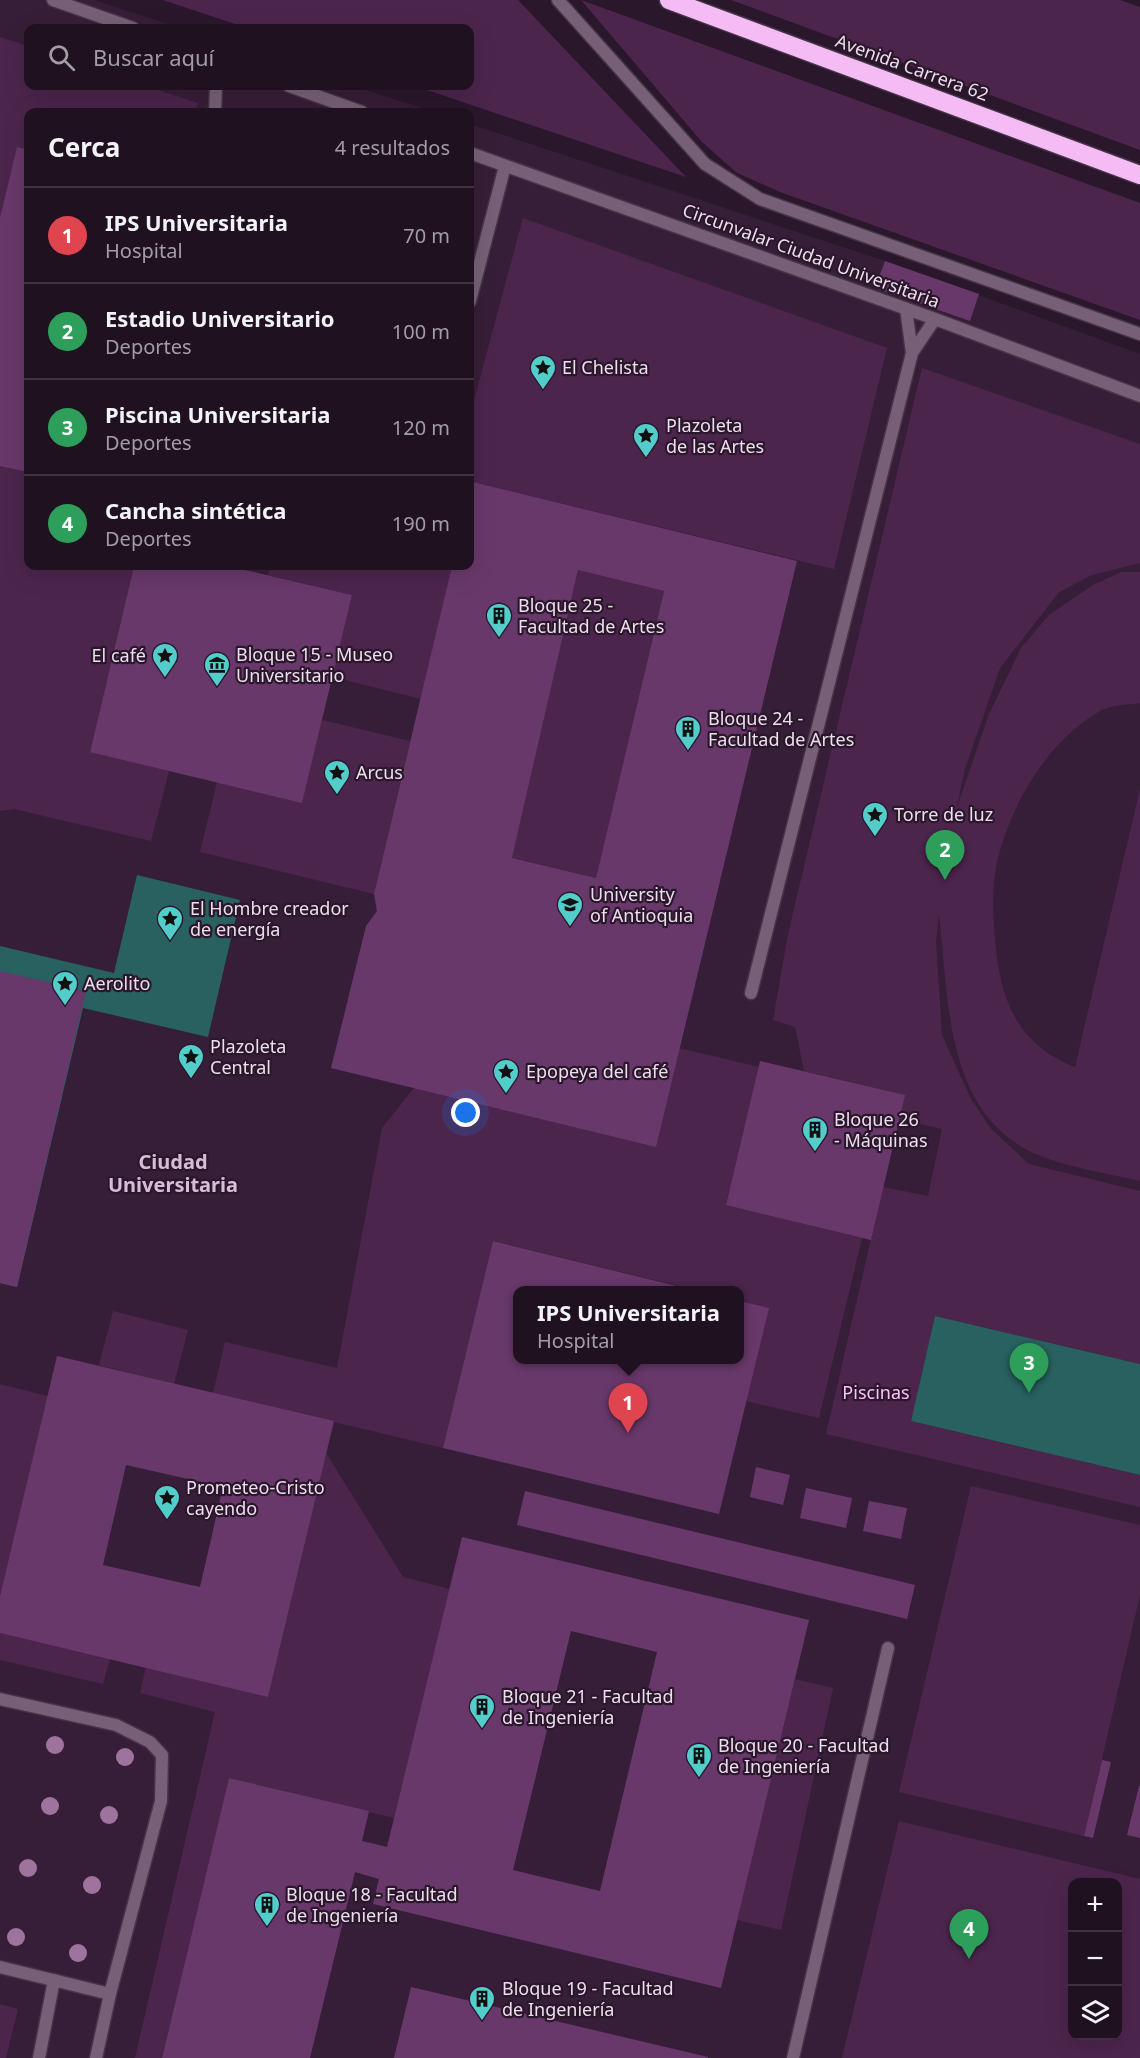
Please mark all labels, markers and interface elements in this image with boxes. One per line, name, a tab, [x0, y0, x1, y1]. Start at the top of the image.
search box	[24, 24, 474, 90]
street label: Avenida Carrera 62	[833, 28, 992, 106]
icon: search	[45, 41, 78, 74]
text: Buscar aquí	[93, 42, 214, 72]
text: Cerca	[48, 129, 120, 165]
text: 4 resultados	[335, 134, 450, 161]
street label: Circunvalar Ciudad Universitaria	[680, 197, 943, 313]
text: IPS Universitaria	[105, 207, 288, 237]
text: 1	[62, 222, 73, 249]
text: 70 m	[403, 222, 450, 249]
text: Hospital	[105, 237, 183, 264]
text: Estadio Universitario	[105, 303, 335, 333]
text: 2	[62, 318, 73, 345]
text: 100 m	[392, 318, 450, 345]
text: Deportes	[105, 333, 192, 360]
place icon: El Chelista	[528, 353, 558, 391]
place label: El Chelista	[562, 355, 649, 379]
text: Piscina Universitaria	[105, 399, 330, 429]
place label: Plazoleta de las Artes	[666, 413, 764, 458]
text: 3	[62, 414, 73, 441]
text: 120 m	[392, 414, 450, 441]
place icon: Plazoleta de las Artes	[631, 421, 661, 459]
text: Deportes	[105, 429, 192, 456]
text: Cancha sintética	[105, 495, 286, 525]
text: 4	[62, 510, 73, 537]
text: 190 m	[392, 510, 450, 537]
text: Deportes	[105, 525, 192, 552]
place label: Bloque 25 - Facultad de Artes	[518, 593, 664, 638]
building icon: Bloque 25 - Facultad de Artes	[484, 601, 514, 639]
place icon: El café	[150, 641, 180, 679]
place label: Bloque 15 - Museo Universitario	[236, 642, 393, 687]
place label: El café	[92, 643, 146, 667]
museum icon: Bloque 15 - Museo Universitario	[202, 650, 232, 688]
place label: Bloque 24 - Facultad de Artes	[708, 706, 854, 751]
building icon: Bloque 24 - Facultad de Artes	[673, 714, 703, 752]
place icon: Arcus	[322, 758, 352, 796]
place label: Arcus	[356, 760, 403, 784]
place icon: Torre de luz	[860, 800, 890, 838]
place label: Torre de luz	[894, 802, 993, 826]
pin: 2	[926, 830, 964, 880]
place label: University of Antioquia	[590, 882, 693, 927]
school or university icon: University of Antioquia	[555, 890, 585, 928]
place label: El Hombre creador de energía	[190, 896, 349, 941]
place icon: El Hombre creador de energía	[155, 904, 185, 942]
place icon: Aerolito	[50, 969, 80, 1007]
place label: Aerolito	[84, 971, 150, 995]
place label: Plazoleta Central	[210, 1034, 286, 1079]
place icon: Plazoleta Central	[176, 1042, 206, 1080]
place icon: Epopeya del café	[491, 1057, 521, 1095]
place label: Epopeya del café	[526, 1059, 668, 1083]
your location	[451, 1098, 480, 1127]
place label: Bloque 26 - Máquinas	[834, 1107, 928, 1152]
building icon: Bloque 26 - Máquinas	[800, 1115, 830, 1153]
district label: Ciudad Universitaria	[108, 1148, 238, 1198]
popup	[513, 1286, 744, 1364]
text: IPS Universitaria	[537, 1297, 720, 1327]
text: Hospital	[537, 1327, 615, 1354]
pin: 3	[1010, 1344, 1048, 1393]
park label: Piscinas	[842, 1380, 910, 1404]
pin: 1	[608, 1384, 648, 1433]
place label: Prometeo-Cristo cayendo	[186, 1475, 325, 1520]
place icon: Prometeo-Cristo cayendo	[152, 1483, 182, 1521]
place label: Bloque 21 - Facultad de Ingeniería	[502, 1684, 674, 1729]
building icon: Bloque 21 - Facultad de Ingeniería	[467, 1692, 497, 1730]
place label: Bloque 20 - Facultad de Ingeniería	[718, 1733, 890, 1778]
building icon: Bloque 20 - Facultad de Ingeniería	[684, 1741, 714, 1779]
map controls	[1068, 1878, 1122, 2040]
button: +	[1068, 1878, 1122, 1932]
place label: Bloque 18 - Facultad de Ingeniería	[286, 1882, 458, 1927]
building icon: Bloque 18 - Facultad de Ingeniería	[252, 1890, 282, 1928]
pin: 4	[950, 1910, 988, 1959]
button: −	[1068, 1932, 1122, 1986]
place label: Bloque 19 - Facultad de Ingeniería	[502, 1976, 674, 2021]
building icon: Bloque 19 - Facultad de Ingeniería	[467, 1984, 497, 2022]
button: layers	[1068, 1986, 1122, 2040]

